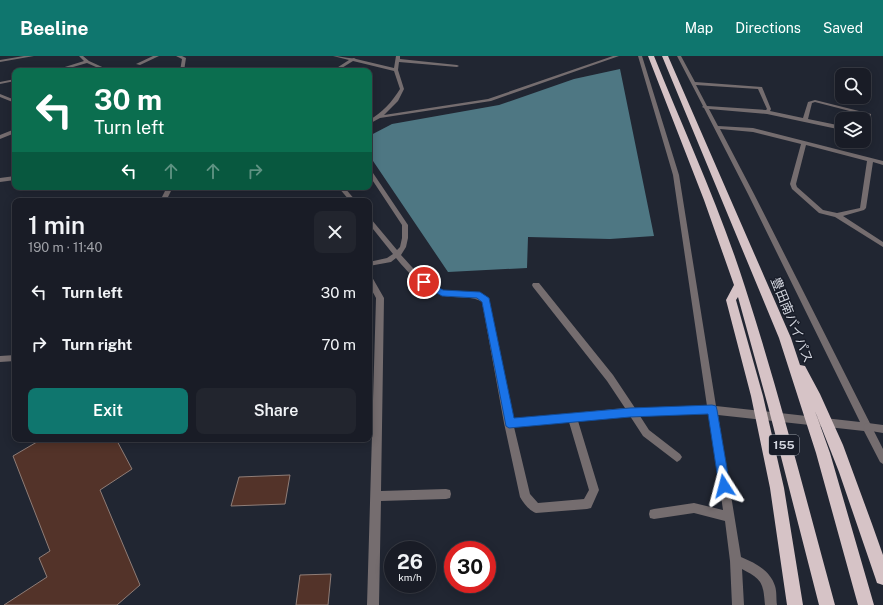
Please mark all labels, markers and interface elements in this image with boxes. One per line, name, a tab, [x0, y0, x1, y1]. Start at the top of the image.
text: Beeline	[20, 17, 89, 39]
text: Map	[685, 20, 713, 36]
text: Directions	[735, 20, 801, 36]
text: Saved	[823, 20, 863, 36]
map controls	[835, 68, 871, 148]
button: search	[835, 68, 871, 104]
text: 30 m	[94, 83, 162, 116]
icon: left	[28, 84, 80, 136]
button: layers	[835, 112, 871, 148]
text: Turn left	[94, 117, 164, 138]
icon: left	[118, 160, 140, 182]
icon: ahead	[160, 160, 182, 182]
icon: ahead	[202, 160, 224, 182]
icon: right	[244, 160, 266, 182]
text: 1 min	[28, 211, 85, 239]
button: close	[314, 211, 356, 253]
text: 190 m · 11:40	[28, 240, 102, 255]
pin	[407, 265, 441, 299]
icon: arrive	[413, 271, 435, 293]
street label: 豊田南バイパス	[768, 275, 816, 365]
icon: left	[28, 281, 50, 303]
text: Turn left	[62, 284, 123, 301]
text: 30 m	[321, 284, 356, 301]
icon: right	[28, 333, 50, 355]
text: Turn right	[62, 336, 132, 353]
text: 70 m	[321, 336, 356, 353]
button: Exit	[28, 388, 188, 434]
button: Share	[196, 388, 356, 434]
road number: 155	[769, 435, 799, 455]
position arrow	[703, 465, 745, 507]
speed limit sign: 30	[444, 541, 496, 593]
text: 26	[397, 550, 423, 574]
text: km/h	[398, 571, 422, 583]

